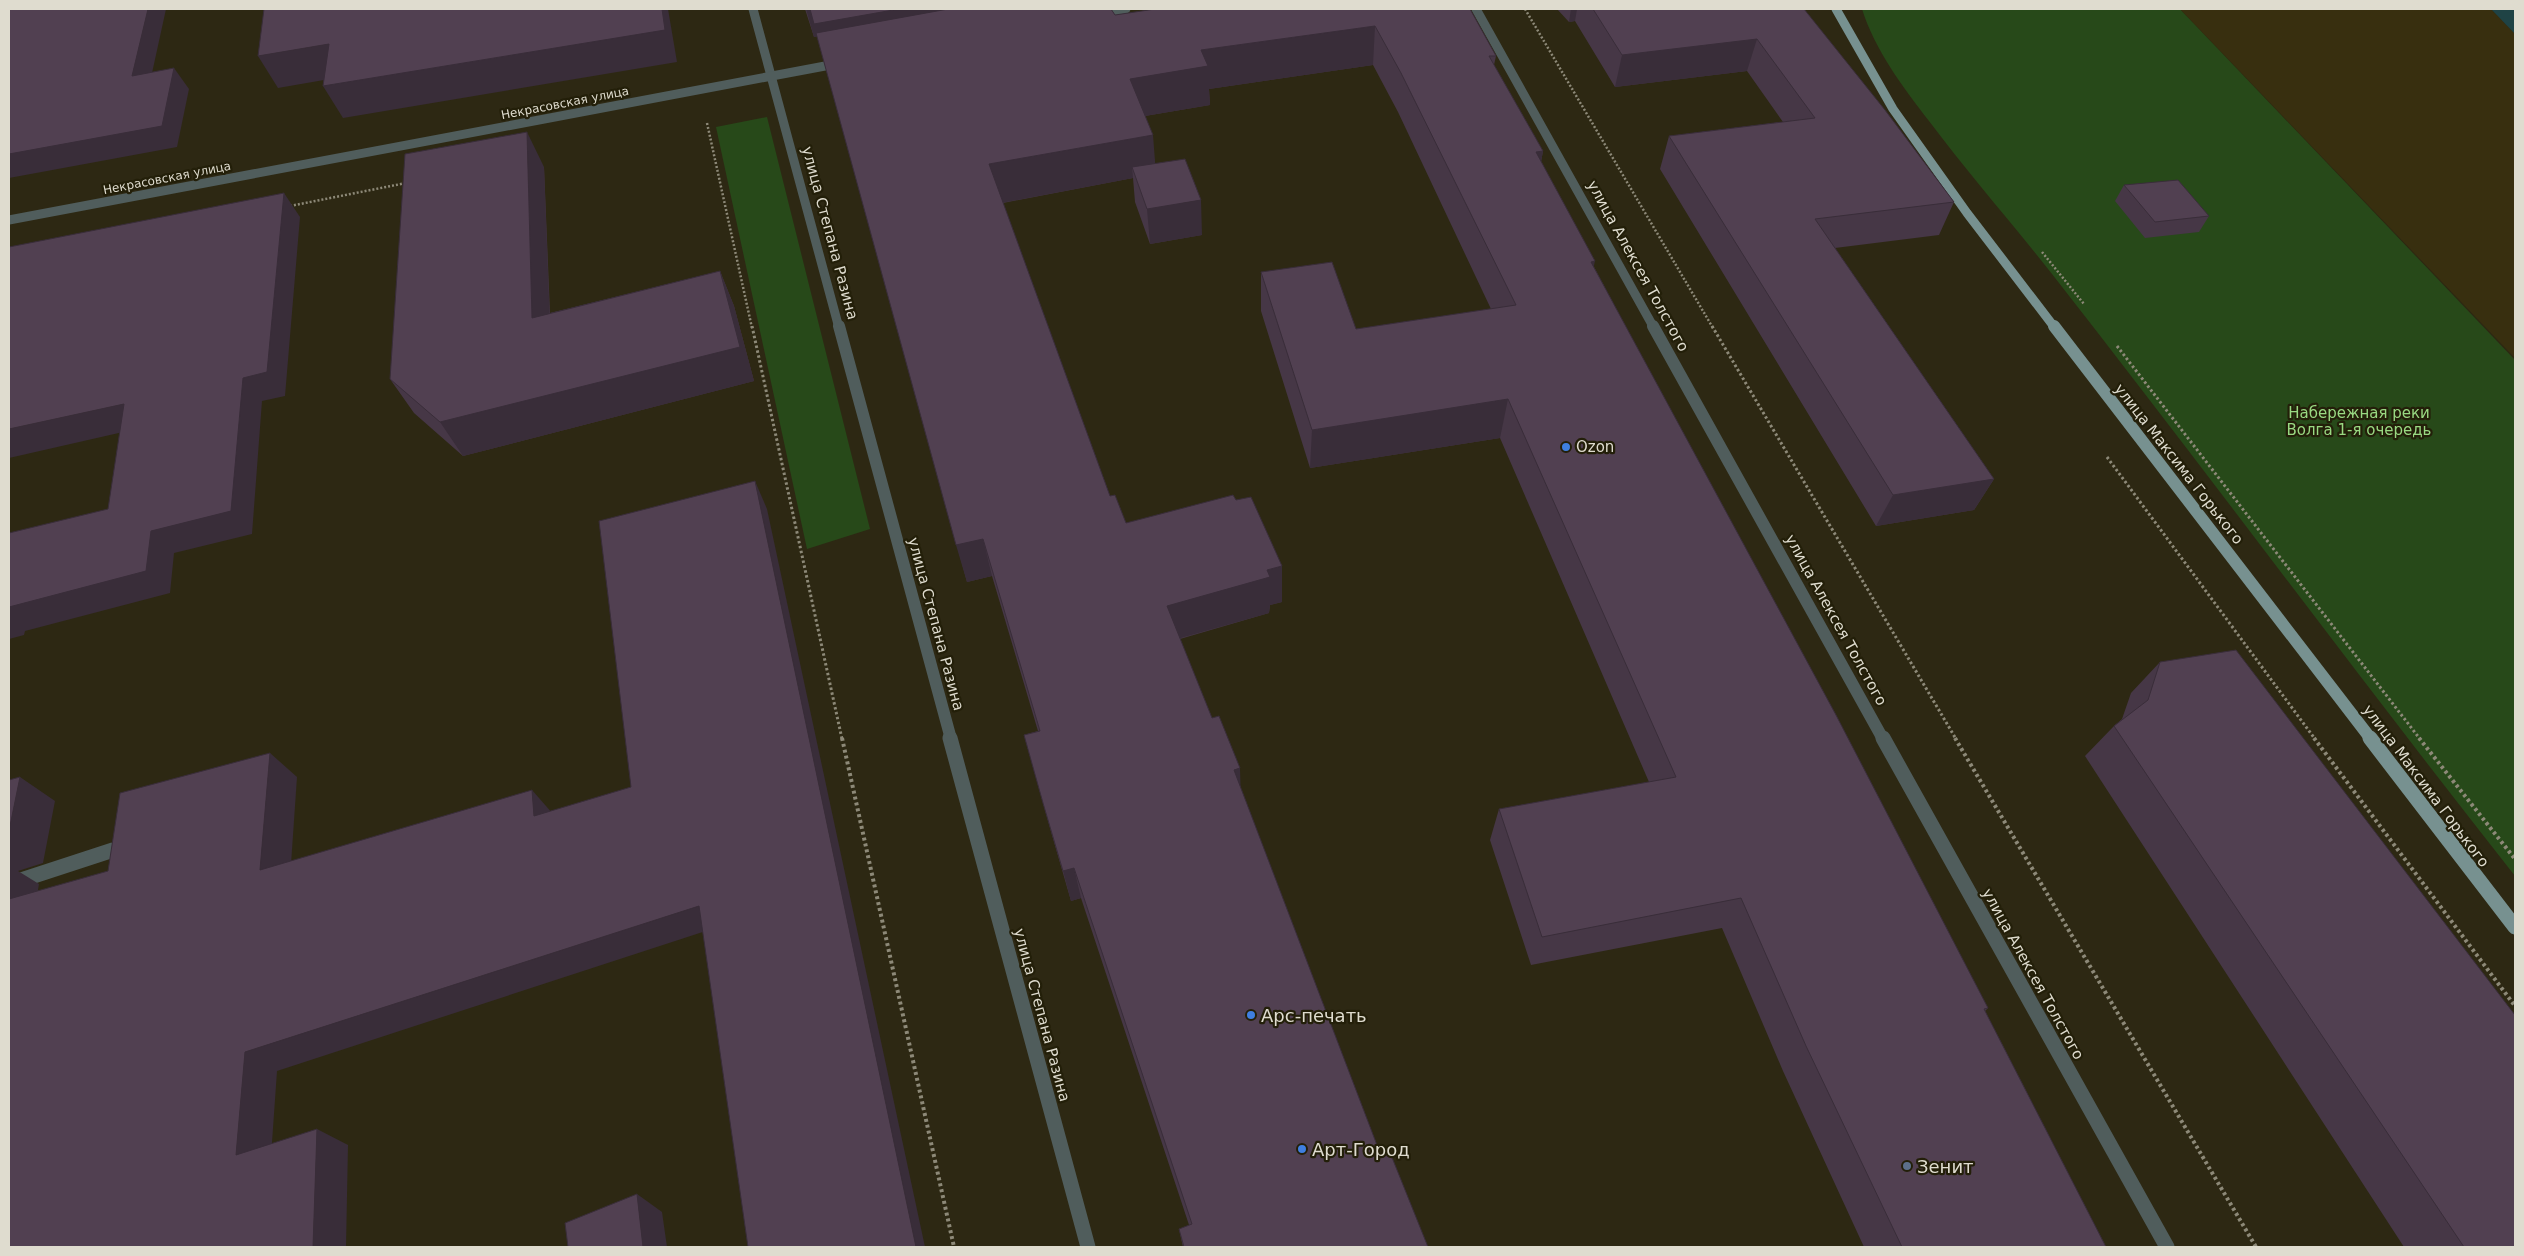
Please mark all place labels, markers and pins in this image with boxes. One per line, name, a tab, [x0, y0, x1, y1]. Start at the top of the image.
place label: Ozon	[1576, 438, 1614, 456]
marker: Ozon	[1560, 441, 1572, 453]
place label: Арс-печать	[1261, 1005, 1367, 1026]
marker: Арс-печать	[1245, 1009, 1257, 1021]
place label: Арт-Город	[1312, 1139, 1410, 1160]
marker: Арт-Город	[1296, 1143, 1308, 1155]
place label: Зенит	[1917, 1156, 1974, 1177]
marker: Зенит	[1901, 1160, 1913, 1172]

